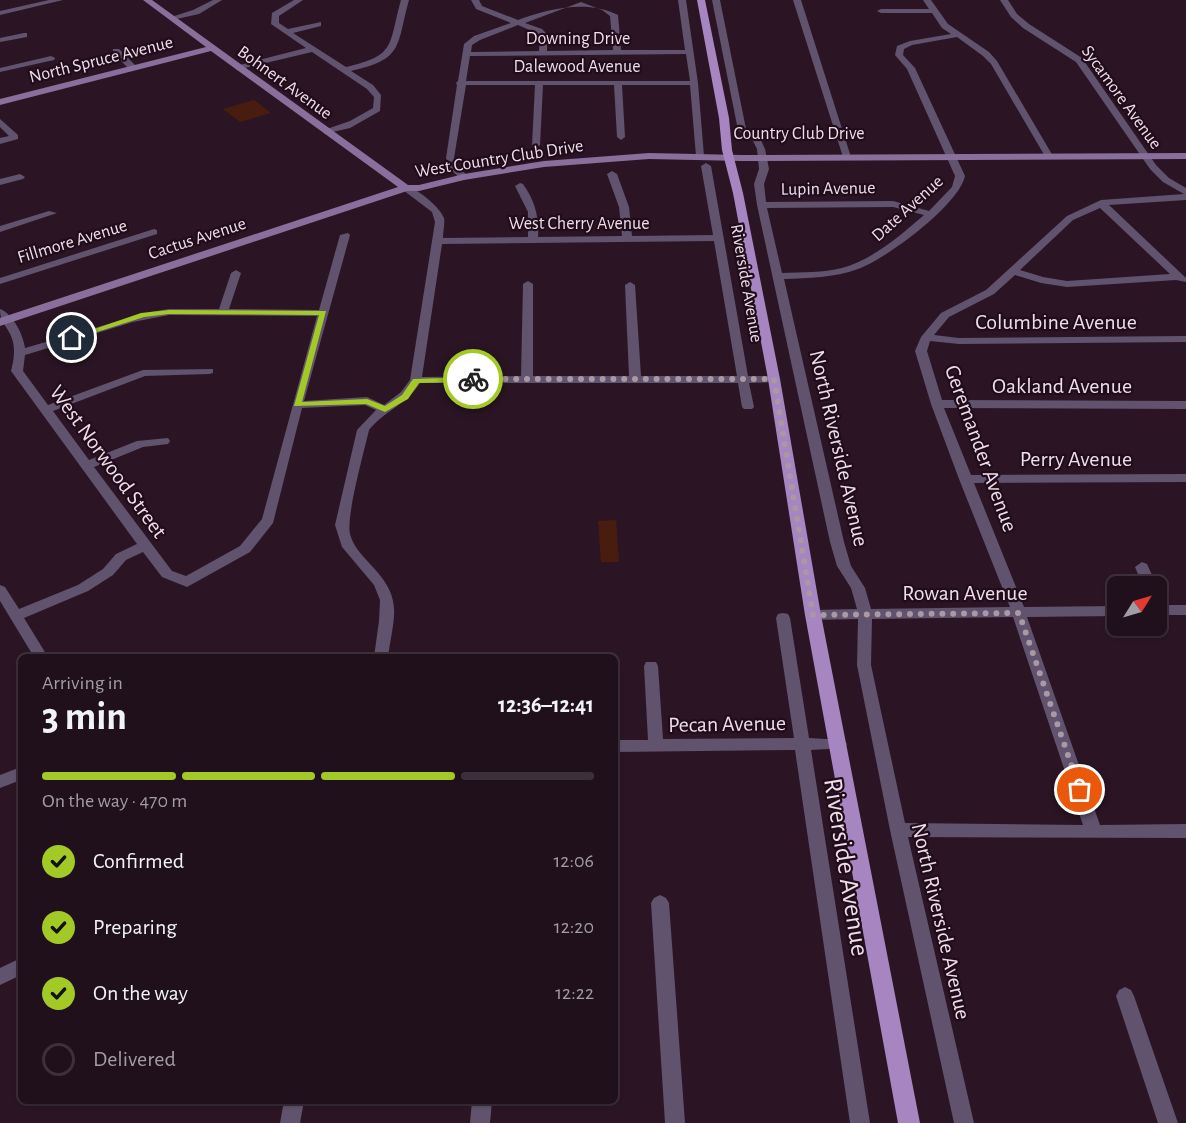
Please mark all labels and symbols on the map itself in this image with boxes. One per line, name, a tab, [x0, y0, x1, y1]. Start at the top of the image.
street label: Downing Drive	[526, 30, 630, 48]
street label: North Spruce Avenue	[27, 33, 175, 87]
street label: Bohnert Avenue	[234, 43, 335, 123]
street label: Sycamore Avenue	[1078, 43, 1165, 153]
street label: Dalewood Avenue	[513, 58, 641, 76]
street label: Country Club Drive	[733, 125, 865, 143]
street label: West Country Club Drive	[414, 137, 585, 181]
street label: Date Avenue	[869, 172, 947, 245]
street label: Lupin Avenue	[780, 179, 876, 199]
street label: Cactus Avenue	[146, 215, 248, 263]
street label: West Cherry Avenue	[509, 215, 649, 233]
street label: Fillmore Avenue	[15, 217, 129, 267]
street label: Riverside Avenue	[727, 223, 765, 344]
street label: Columbine Avenue	[975, 311, 1137, 333]
pin	[46, 312, 97, 363]
street label: North Riverside Avenue	[806, 348, 872, 549]
courier	[443, 349, 503, 409]
street label: Geremander Avenue	[941, 362, 1021, 535]
street label: Oakland Avenue	[992, 375, 1132, 397]
street label: West Norwood Street	[45, 381, 171, 542]
street label: Perry Avenue	[1020, 448, 1132, 470]
north arrow	[1107, 576, 1167, 636]
street label: Rowan Avenue	[902, 582, 1028, 604]
street label: Pecan Avenue	[668, 712, 786, 736]
pin	[1054, 764, 1105, 815]
street label: Riverside Avenue	[819, 776, 874, 958]
street label: North Riverside Avenue	[908, 821, 974, 1022]

